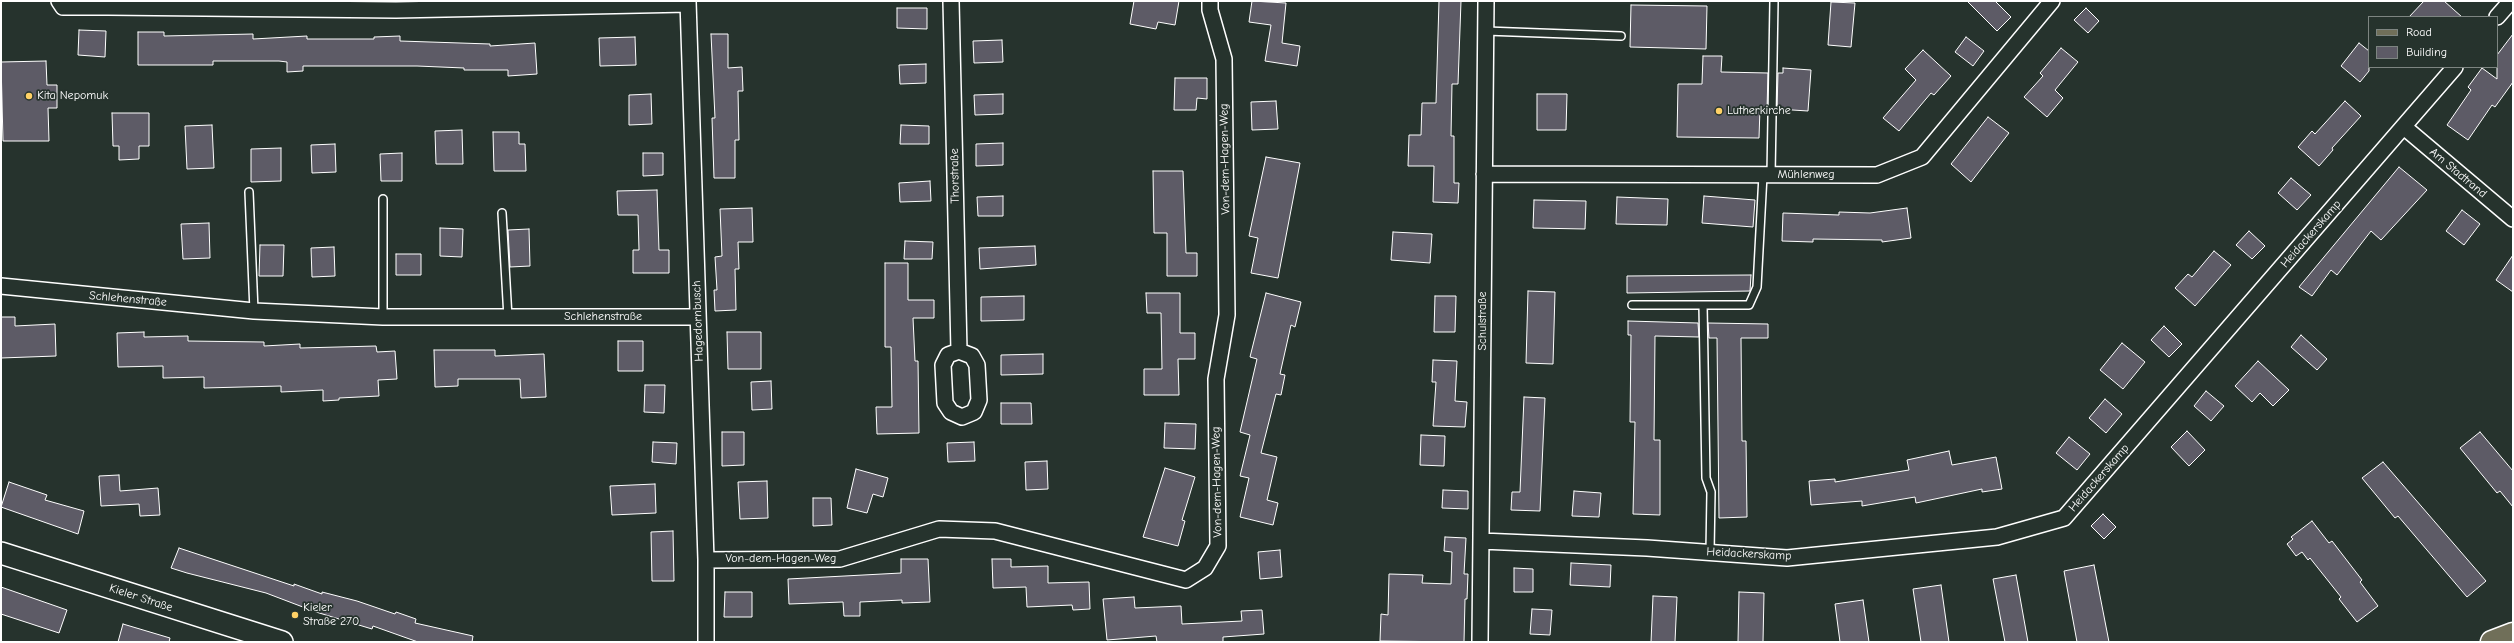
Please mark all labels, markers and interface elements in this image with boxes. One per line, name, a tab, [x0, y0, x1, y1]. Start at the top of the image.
legend	[2368, 16, 2498, 68]
text: Road	[2406, 25, 2432, 39]
text: Building	[2406, 45, 2447, 59]
place label: Kita Nepomuk	[37, 89, 108, 103]
marker: Kita Nepomuk	[24, 91, 34, 101]
street label: Von-dem-Hagen-Weg	[1217, 103, 1233, 215]
place label: Lutherkirche	[1727, 104, 1791, 118]
marker: Lutherkirche	[1714, 106, 1724, 116]
street label: Am Stadtrand	[2426, 145, 2490, 201]
street label: Thorstraße	[947, 148, 963, 204]
street label: Mühlenweg	[1777, 168, 1835, 182]
street label: Heidackerskamp	[2278, 197, 2344, 271]
street label: Hagedornbusch	[689, 280, 707, 362]
street label: Schlehenstraße	[89, 288, 167, 310]
street label: Schulstraße	[1476, 291, 1490, 351]
street label: Schlehenstraße	[564, 310, 642, 324]
street label: Von-dem-Hagen-Weg	[1209, 426, 1225, 538]
street label: Heidackerskamp	[2066, 441, 2132, 515]
street label: Heidackerskamp	[1706, 545, 1792, 563]
street label: Von-dem-Hagen-Weg	[726, 552, 836, 566]
street label: Kieler Straße	[107, 581, 175, 615]
place label: Kieler Straße 270	[303, 601, 359, 629]
marker: Kieler Straße 270	[290, 610, 300, 620]

